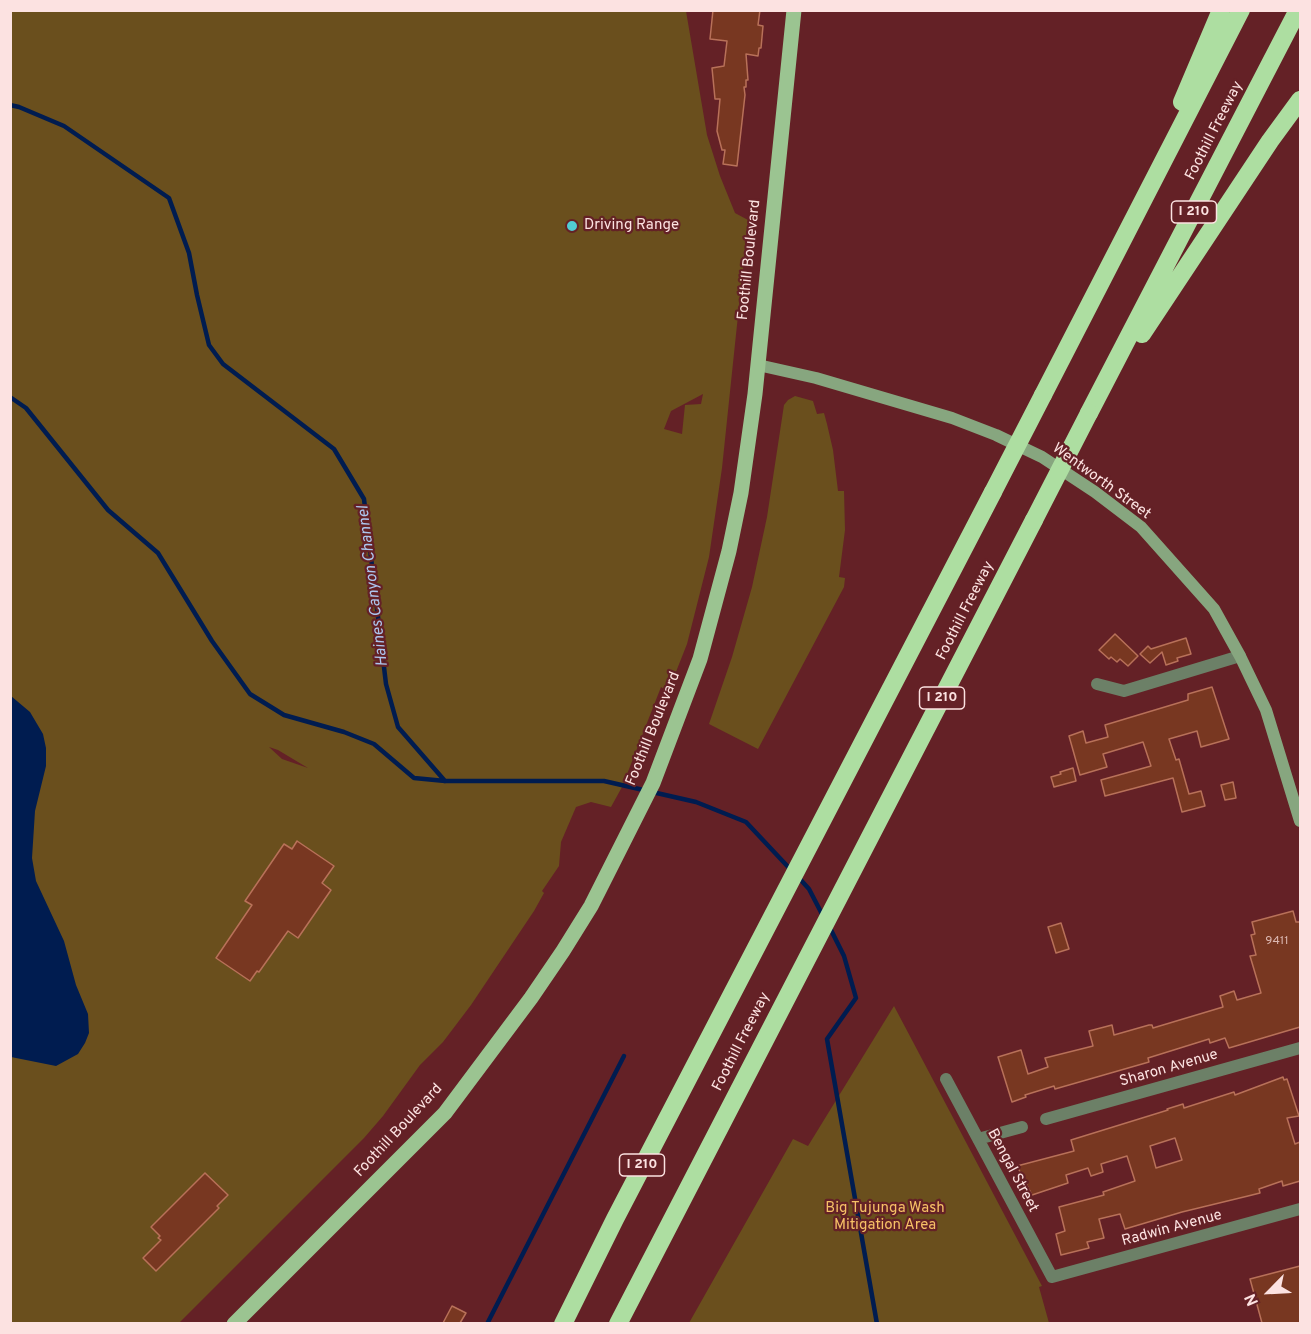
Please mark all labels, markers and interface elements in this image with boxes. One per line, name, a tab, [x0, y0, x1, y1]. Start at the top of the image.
street label: Foothill Freeway	[1182, 79, 1248, 183]
street label: Foothill Boulevard	[735, 199, 765, 321]
road number: I 210	[1172, 201, 1216, 223]
place label: Driving Range	[584, 217, 679, 235]
marker: Driving Range	[565, 219, 579, 233]
street label: Wentworth Street	[1048, 440, 1154, 524]
water label: Haines Canyon Channel	[355, 504, 393, 668]
street label: Foothill Freeway	[933, 559, 999, 663]
street label: Foothill Boulevard	[623, 670, 685, 788]
road number: I 210	[920, 687, 964, 709]
house number: 9411	[1265, 935, 1289, 949]
street label: Foothill Freeway	[709, 990, 775, 1094]
street label: Sharon Avenue	[1118, 1046, 1220, 1092]
street label: Foothill Boulevard	[351, 1081, 447, 1181]
street label: Bengal Street	[982, 1126, 1042, 1216]
road number: I 210	[620, 1154, 664, 1176]
park label: Big Tujunga Wash Mitigation Area	[825, 1200, 945, 1235]
street label: Radwin Avenue	[1120, 1207, 1224, 1251]
north arrow	[1239, 1262, 1299, 1322]
text: N	[1241, 1290, 1264, 1309]

